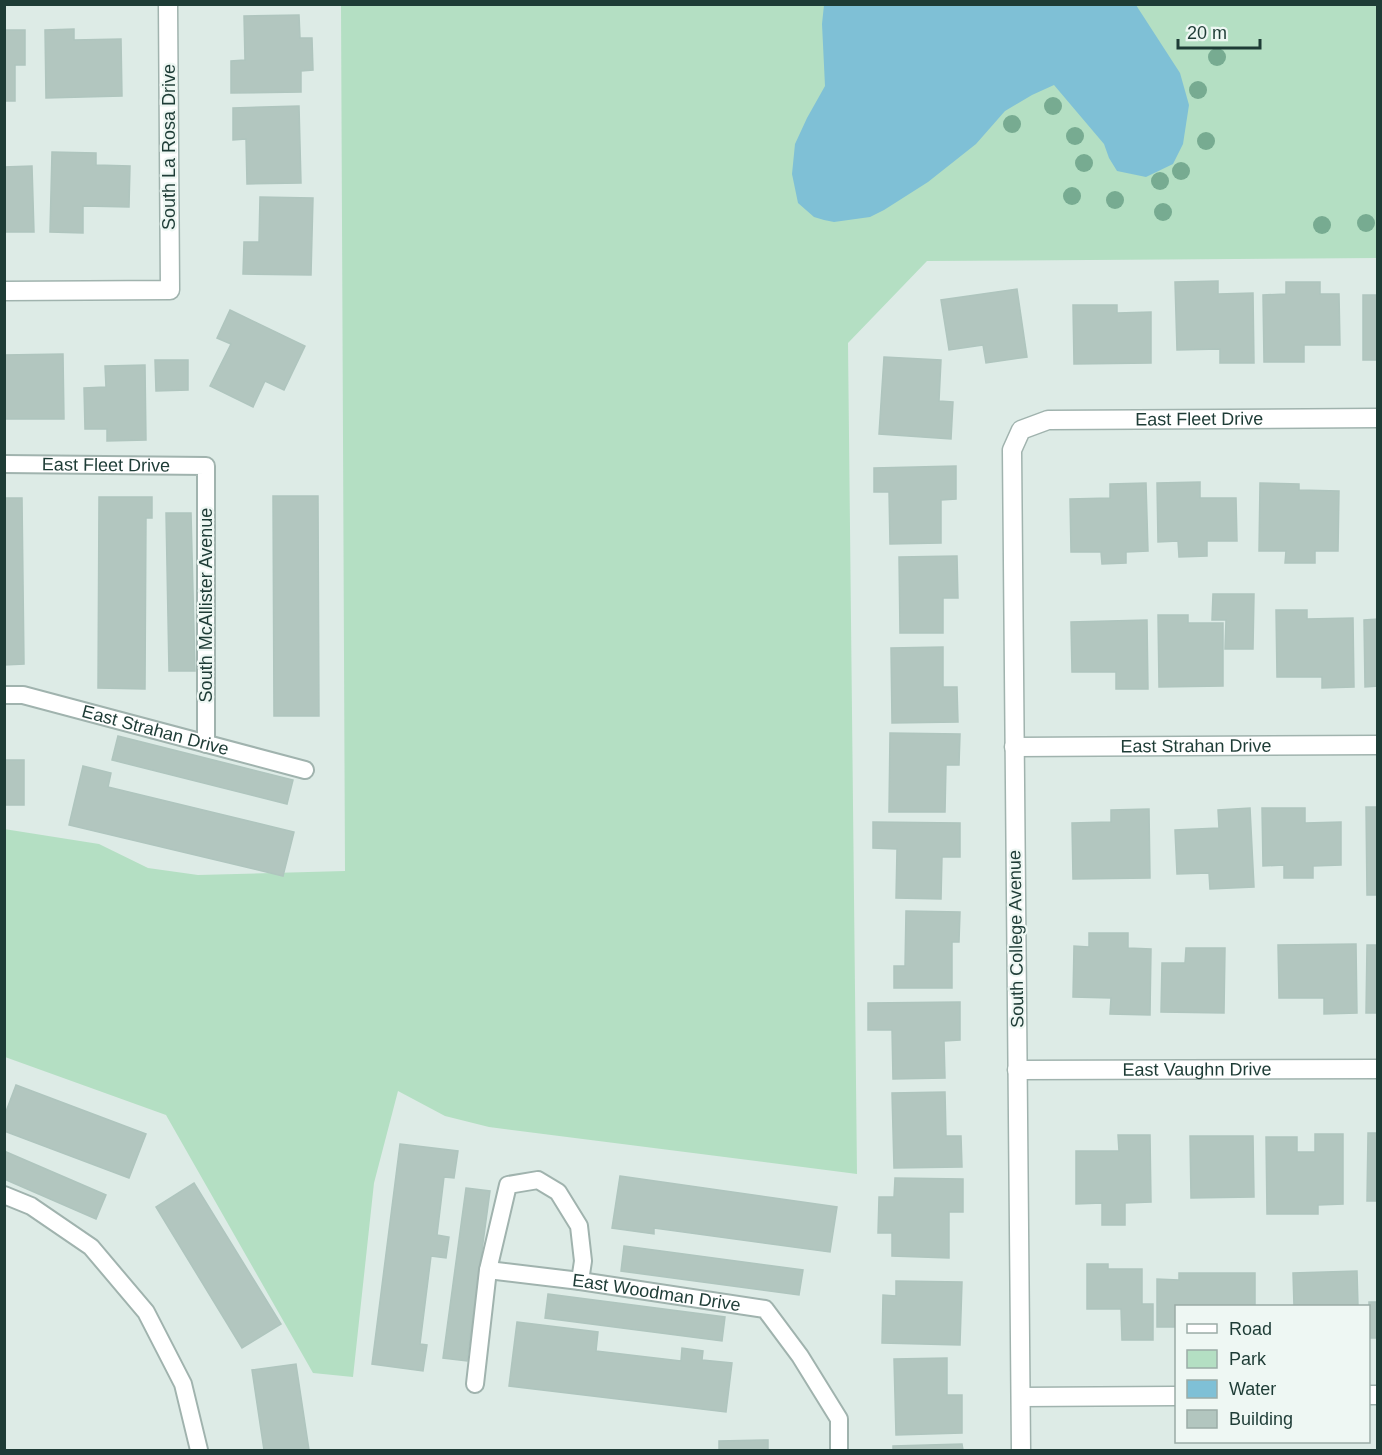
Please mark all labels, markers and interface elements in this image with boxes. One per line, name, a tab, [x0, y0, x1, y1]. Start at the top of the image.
scale bar	[1178, 12, 1260, 50]
text: 20 m	[1187, 23, 1227, 43]
street label: South La Rosa Drive	[159, 64, 179, 230]
street label: East Fleet Drive	[1135, 409, 1263, 429]
street label: East Fleet Drive	[42, 454, 170, 476]
street label: South McAllister Avenue	[196, 508, 216, 702]
street label: East Strahan Drive	[80, 701, 231, 759]
street label: East Strahan Drive	[1120, 736, 1272, 756]
street label: South College Avenue	[1004, 850, 1028, 1028]
street label: East Vaughn Drive	[1123, 1059, 1271, 1080]
street label: East Woodman Drive	[571, 1270, 742, 1315]
legend	[1175, 1305, 1370, 1443]
text: Road	[1229, 1319, 1272, 1339]
text: Park	[1229, 1349, 1267, 1369]
text: Water	[1229, 1379, 1276, 1399]
text: Building	[1229, 1409, 1293, 1429]

